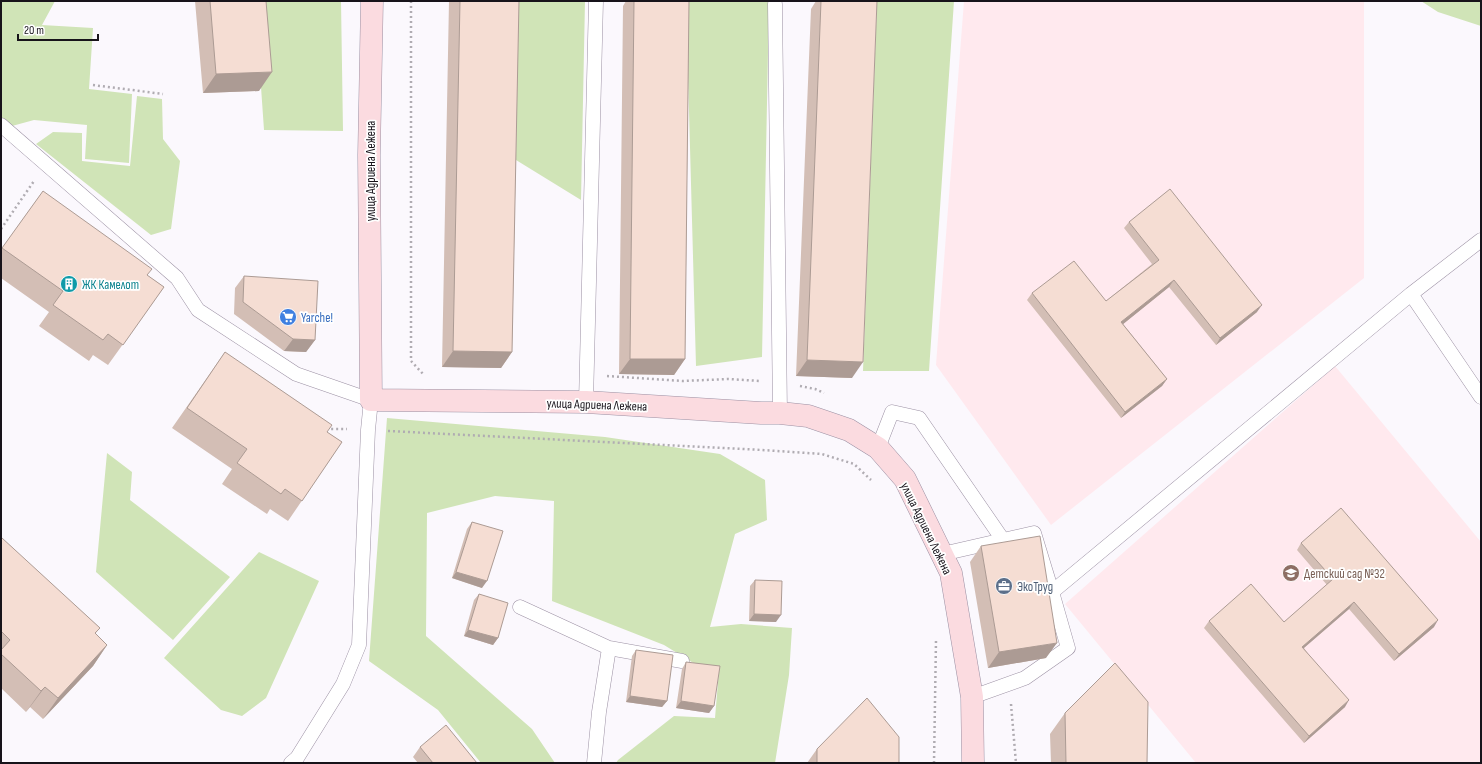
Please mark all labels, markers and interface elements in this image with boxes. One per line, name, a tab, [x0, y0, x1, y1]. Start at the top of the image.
scale bar	[18, 16, 98, 42]
text: 20 m	[24, 23, 44, 38]
street label: улица Адриена Лежена	[363, 121, 379, 221]
building icon: ЖК Камелот	[59, 274, 79, 294]
place label: ЖК Камелот	[82, 277, 139, 293]
supermarket icon: Yarche!	[278, 307, 298, 327]
place label: Yarche!	[301, 310, 333, 326]
street label: улица Адриена Лежена	[546, 395, 648, 415]
street label: улица Адриена Лежена	[897, 480, 955, 577]
school or university icon: Детский сад №32	[1281, 563, 1301, 583]
place label: Детский сад №32	[1304, 566, 1385, 582]
office icon: ЭкоТруд	[994, 576, 1014, 596]
place label: ЭкоТруд	[1017, 579, 1053, 595]

